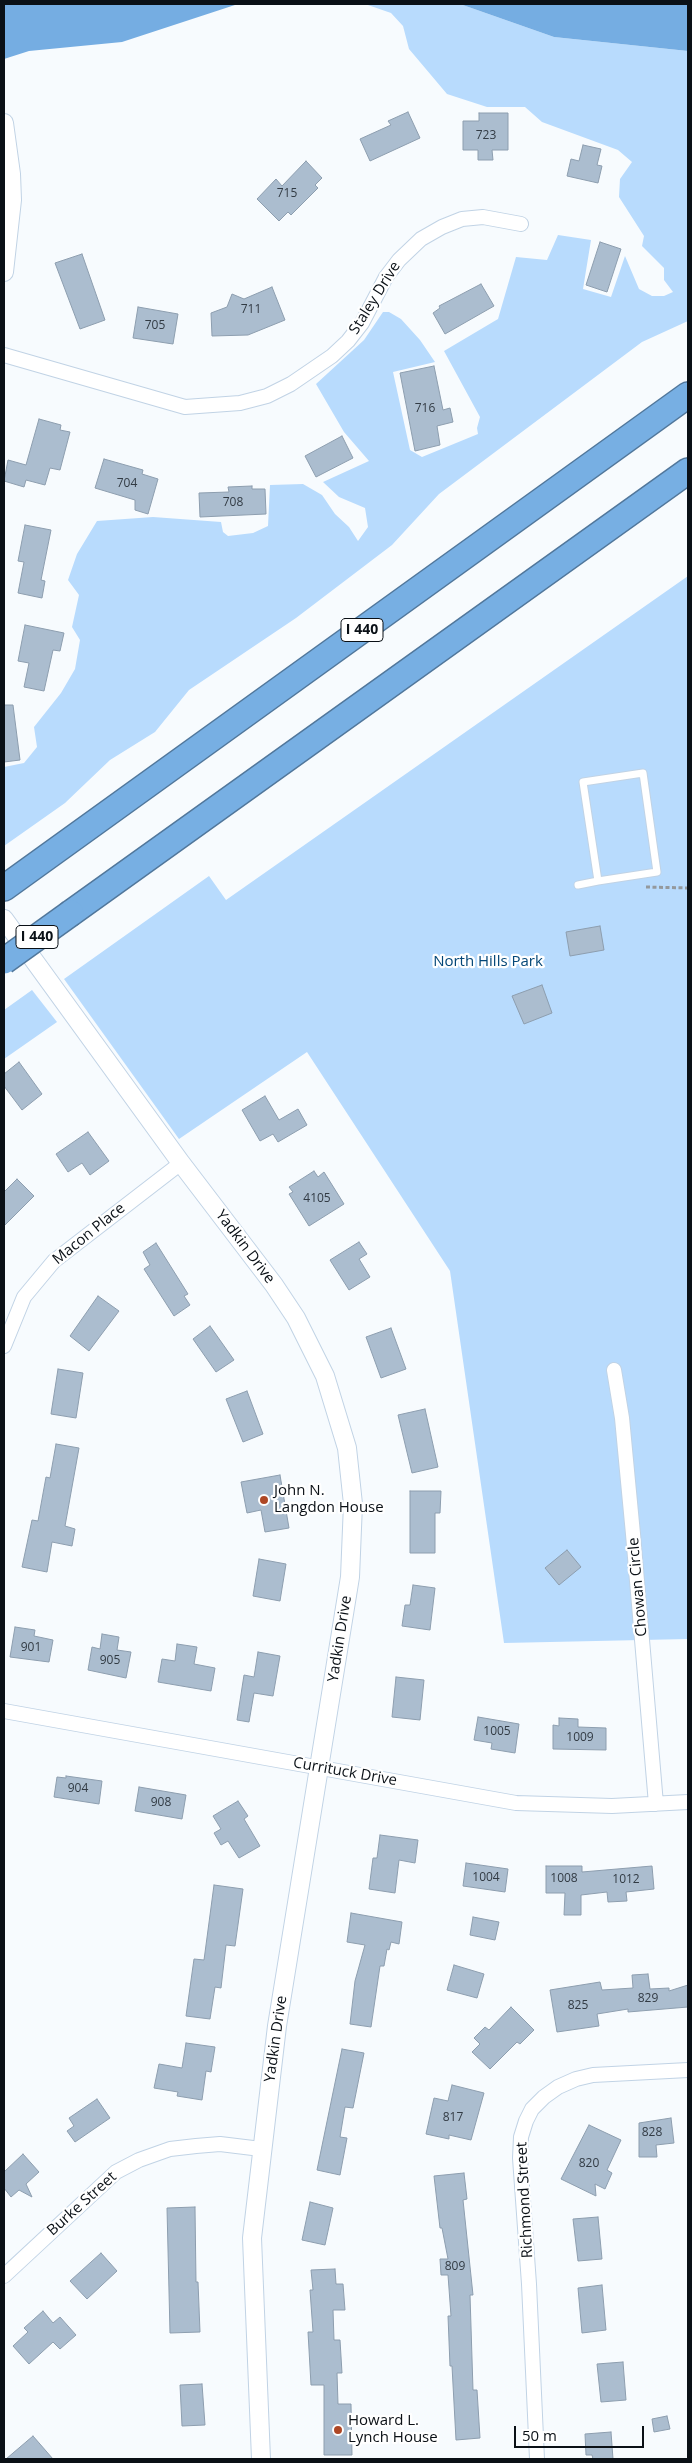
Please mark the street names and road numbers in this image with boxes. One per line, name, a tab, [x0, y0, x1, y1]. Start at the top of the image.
street label: Staley Drive	[346, 258, 404, 338]
road number: I 440	[341, 618, 383, 642]
road number: I 440	[16, 926, 58, 949]
street label: Macon Place	[49, 1199, 129, 1269]
street label: Yadkin Drive	[212, 1207, 278, 1287]
street label: Chowan Circle	[625, 1537, 651, 1637]
street label: Yadkin Drive	[324, 1594, 356, 1684]
street label: Currituck Drive	[292, 1754, 398, 1790]
street label: Yadkin Drive	[261, 1994, 291, 2084]
street label: Richmond Street	[513, 2141, 537, 2259]
street label: Burke Street	[44, 2168, 120, 2240]

